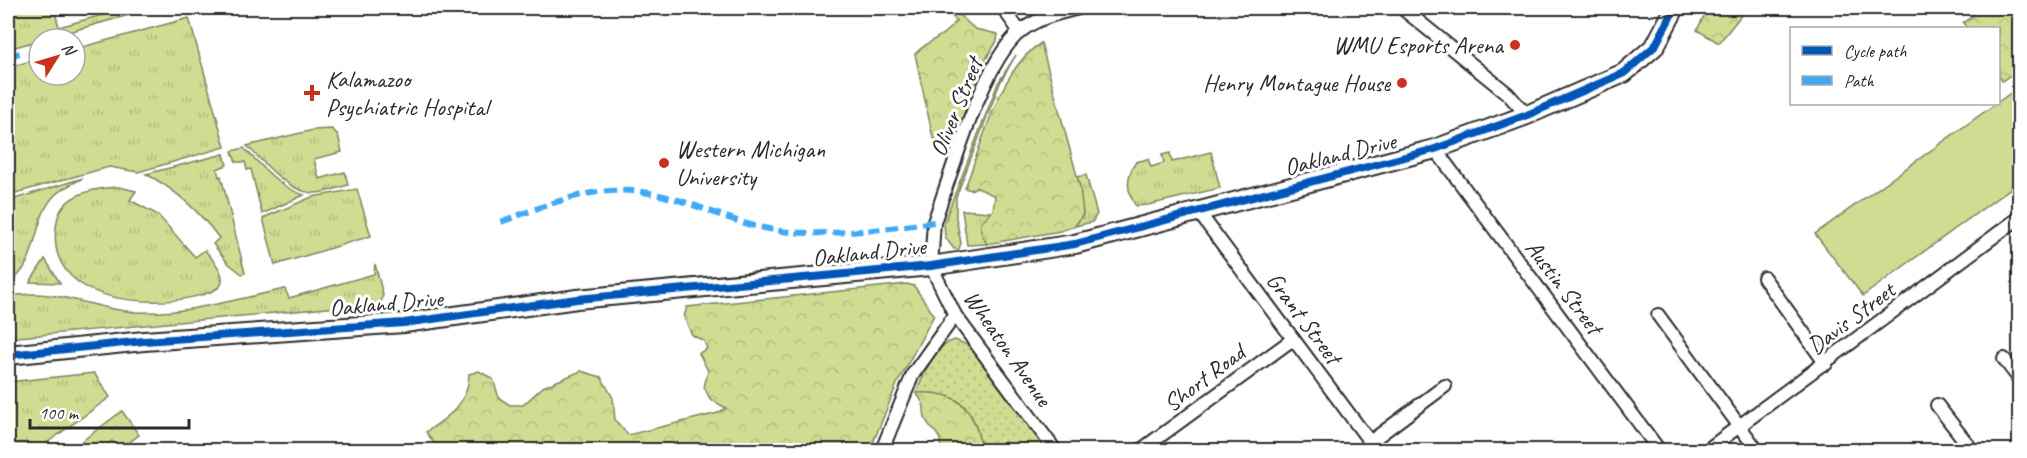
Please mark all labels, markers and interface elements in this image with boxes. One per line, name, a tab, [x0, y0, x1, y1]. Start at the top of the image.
north arrow	[27, 27, 87, 87]
legend	[1790, 27, 2000, 105]
place label: WMU Esports Arena	[1333, 30, 1504, 60]
marker: WMU Esports Arena	[1508, 38, 1522, 52]
text: N	[57, 39, 81, 61]
text: Cycle path	[1844, 40, 1907, 62]
street label: Oliver Street	[923, 51, 990, 161]
place label: Kalamazoo Psychiatric Hospital	[326, 64, 492, 122]
place label: Henry Montague House	[1203, 68, 1392, 98]
text: Path	[1844, 70, 1874, 92]
marker: Henry Montague House	[1395, 76, 1409, 90]
marker: Kalamazoo Psychiatric Hospital	[303, 84, 321, 102]
street label: Oakland Drive	[1281, 125, 1401, 182]
place label: Western Michigan University	[676, 134, 825, 192]
marker: Western Michigan University	[657, 156, 671, 170]
street label: Oakland Drive	[811, 231, 929, 273]
street label: Austin Street	[1519, 234, 1611, 342]
street label: Grant Street	[1260, 266, 1350, 372]
street label: Davis Street	[1801, 274, 1902, 361]
street label: Oakland Drive	[328, 283, 446, 323]
street label: Wheaton Avenue	[957, 284, 1060, 414]
street label: Short Road	[1157, 336, 1253, 418]
scale bar	[30, 392, 189, 430]
text: 100 m	[39, 402, 80, 424]

